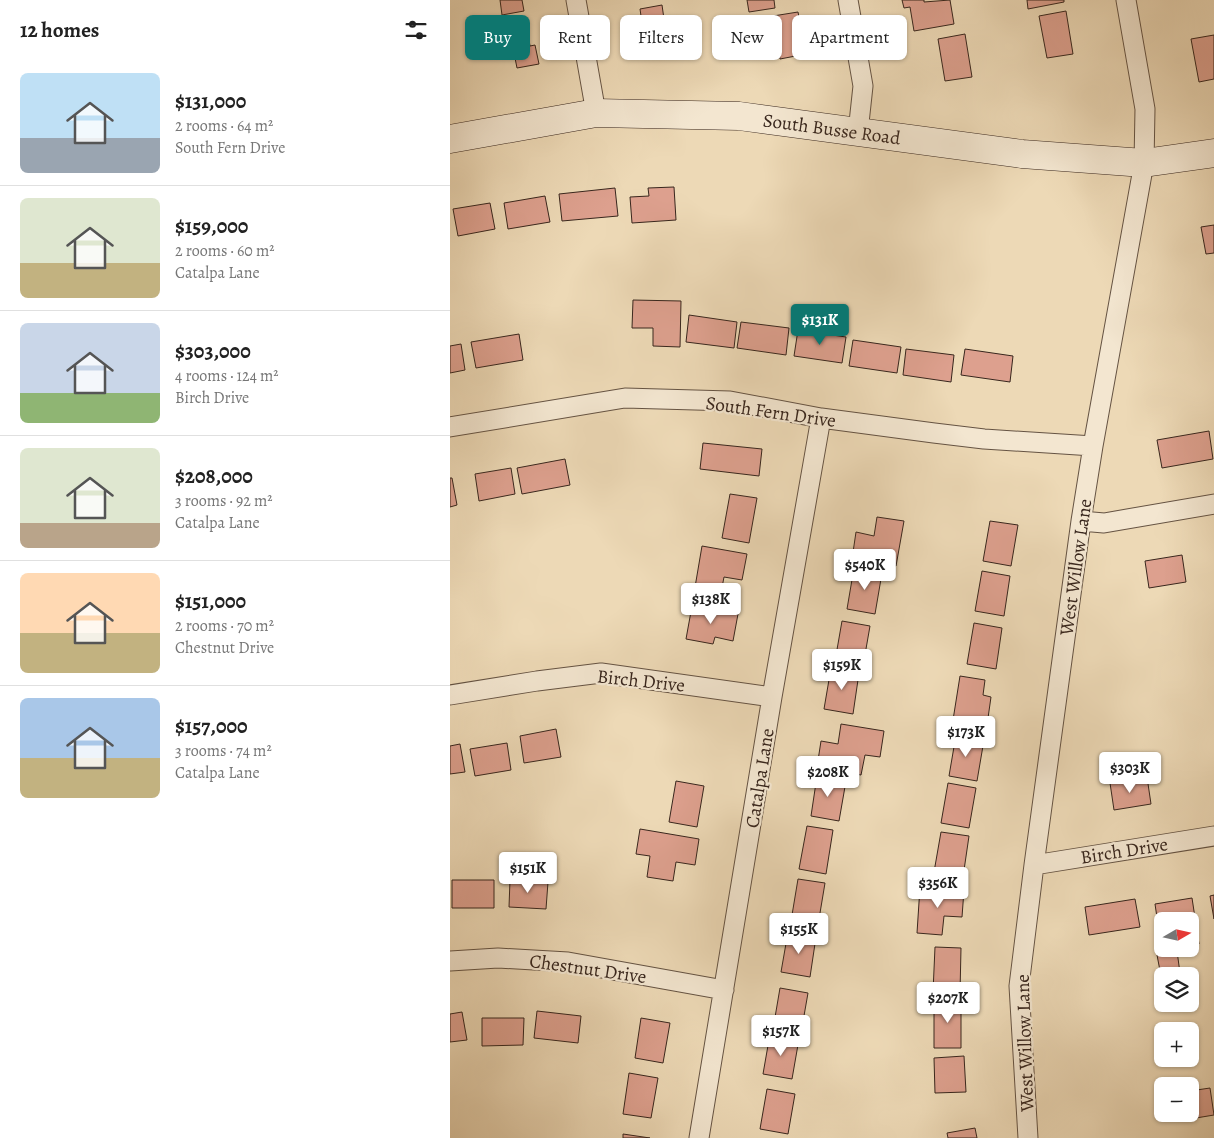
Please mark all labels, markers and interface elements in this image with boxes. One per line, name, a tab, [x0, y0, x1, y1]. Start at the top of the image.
chip: Buy	[465, 15, 530, 60]
chip: Rent	[540, 15, 610, 60]
chip: Filters	[620, 15, 702, 60]
chip: New	[712, 15, 782, 60]
chip: Apartment	[792, 15, 907, 60]
text: 12 homes	[20, 16, 99, 44]
icon: filters	[402, 16, 430, 44]
text: $131,000	[175, 87, 246, 115]
icon: home	[60, 93, 120, 153]
street label: South Busse Road	[761, 107, 903, 152]
text: 2 rooms · 64 m²	[175, 115, 273, 137]
text: South Fern Drive	[175, 137, 285, 159]
text: $159,000	[175, 212, 248, 240]
icon: home	[60, 218, 120, 278]
text: 2 rooms · 60 m²	[175, 240, 275, 262]
text: Catalpa Lane	[175, 262, 260, 284]
pin: $131K	[785, 304, 855, 346]
text: $131K	[802, 309, 838, 331]
text: $303,000	[175, 337, 251, 365]
icon: home	[60, 343, 120, 403]
text: 4 rooms · 124 m²	[175, 365, 279, 387]
text: Birch Drive	[175, 387, 249, 409]
street label: South Fern Drive	[704, 390, 838, 434]
text: $208,000	[175, 462, 253, 490]
icon: home	[60, 468, 120, 528]
text: 3 rooms · 92 m²	[175, 490, 273, 512]
street label: West Willow Lane	[1053, 497, 1098, 638]
text: Catalpa Lane	[175, 512, 260, 534]
pin: $540K	[830, 548, 900, 591]
text: $540K	[845, 554, 885, 576]
pin: $138K	[676, 582, 746, 625]
text: $151,000	[175, 587, 246, 615]
text: $138K	[692, 588, 730, 610]
icon: home	[60, 593, 120, 653]
text: 2 rooms · 70 m²	[175, 615, 274, 637]
text: Chestnut Drive	[175, 637, 274, 659]
pin: $159K	[807, 648, 877, 691]
text: $159K	[823, 654, 861, 676]
street label: Birch Drive	[596, 663, 686, 699]
text: $157,000	[175, 712, 248, 740]
pin: $173K	[931, 716, 1001, 758]
icon: home	[60, 718, 120, 778]
text: $173K	[947, 721, 985, 743]
street label: Catalpa Lane	[739, 726, 781, 830]
text: 3 rooms · 74 m²	[175, 740, 272, 762]
pin: $303K	[1095, 752, 1165, 794]
pin: $208K	[793, 756, 863, 798]
text: $303K	[1110, 757, 1150, 779]
text: $208K	[807, 761, 849, 783]
text: Catalpa Lane	[175, 762, 260, 784]
street label: Birch Drive	[1079, 831, 1170, 871]
pin: $151K	[493, 852, 563, 894]
text: $151K	[510, 857, 546, 879]
pin: $356K	[903, 866, 973, 909]
text: $356K	[918, 872, 958, 894]
pin: $155K	[764, 912, 834, 955]
north arrow	[1154, 912, 1199, 958]
map controls	[1154, 912, 1199, 1122]
text: $155K	[780, 918, 818, 940]
street label: Chestnut Drive	[528, 948, 648, 990]
button: layers	[1154, 967, 1199, 1012]
street label: West Willow Lane	[1010, 974, 1040, 1113]
pin: $207K	[913, 982, 983, 1024]
text: $207K	[928, 987, 968, 1009]
pin: $157K	[746, 1014, 816, 1057]
text: $157K	[762, 1020, 800, 1042]
button: +	[1154, 1022, 1199, 1067]
button: −	[1154, 1077, 1199, 1122]

